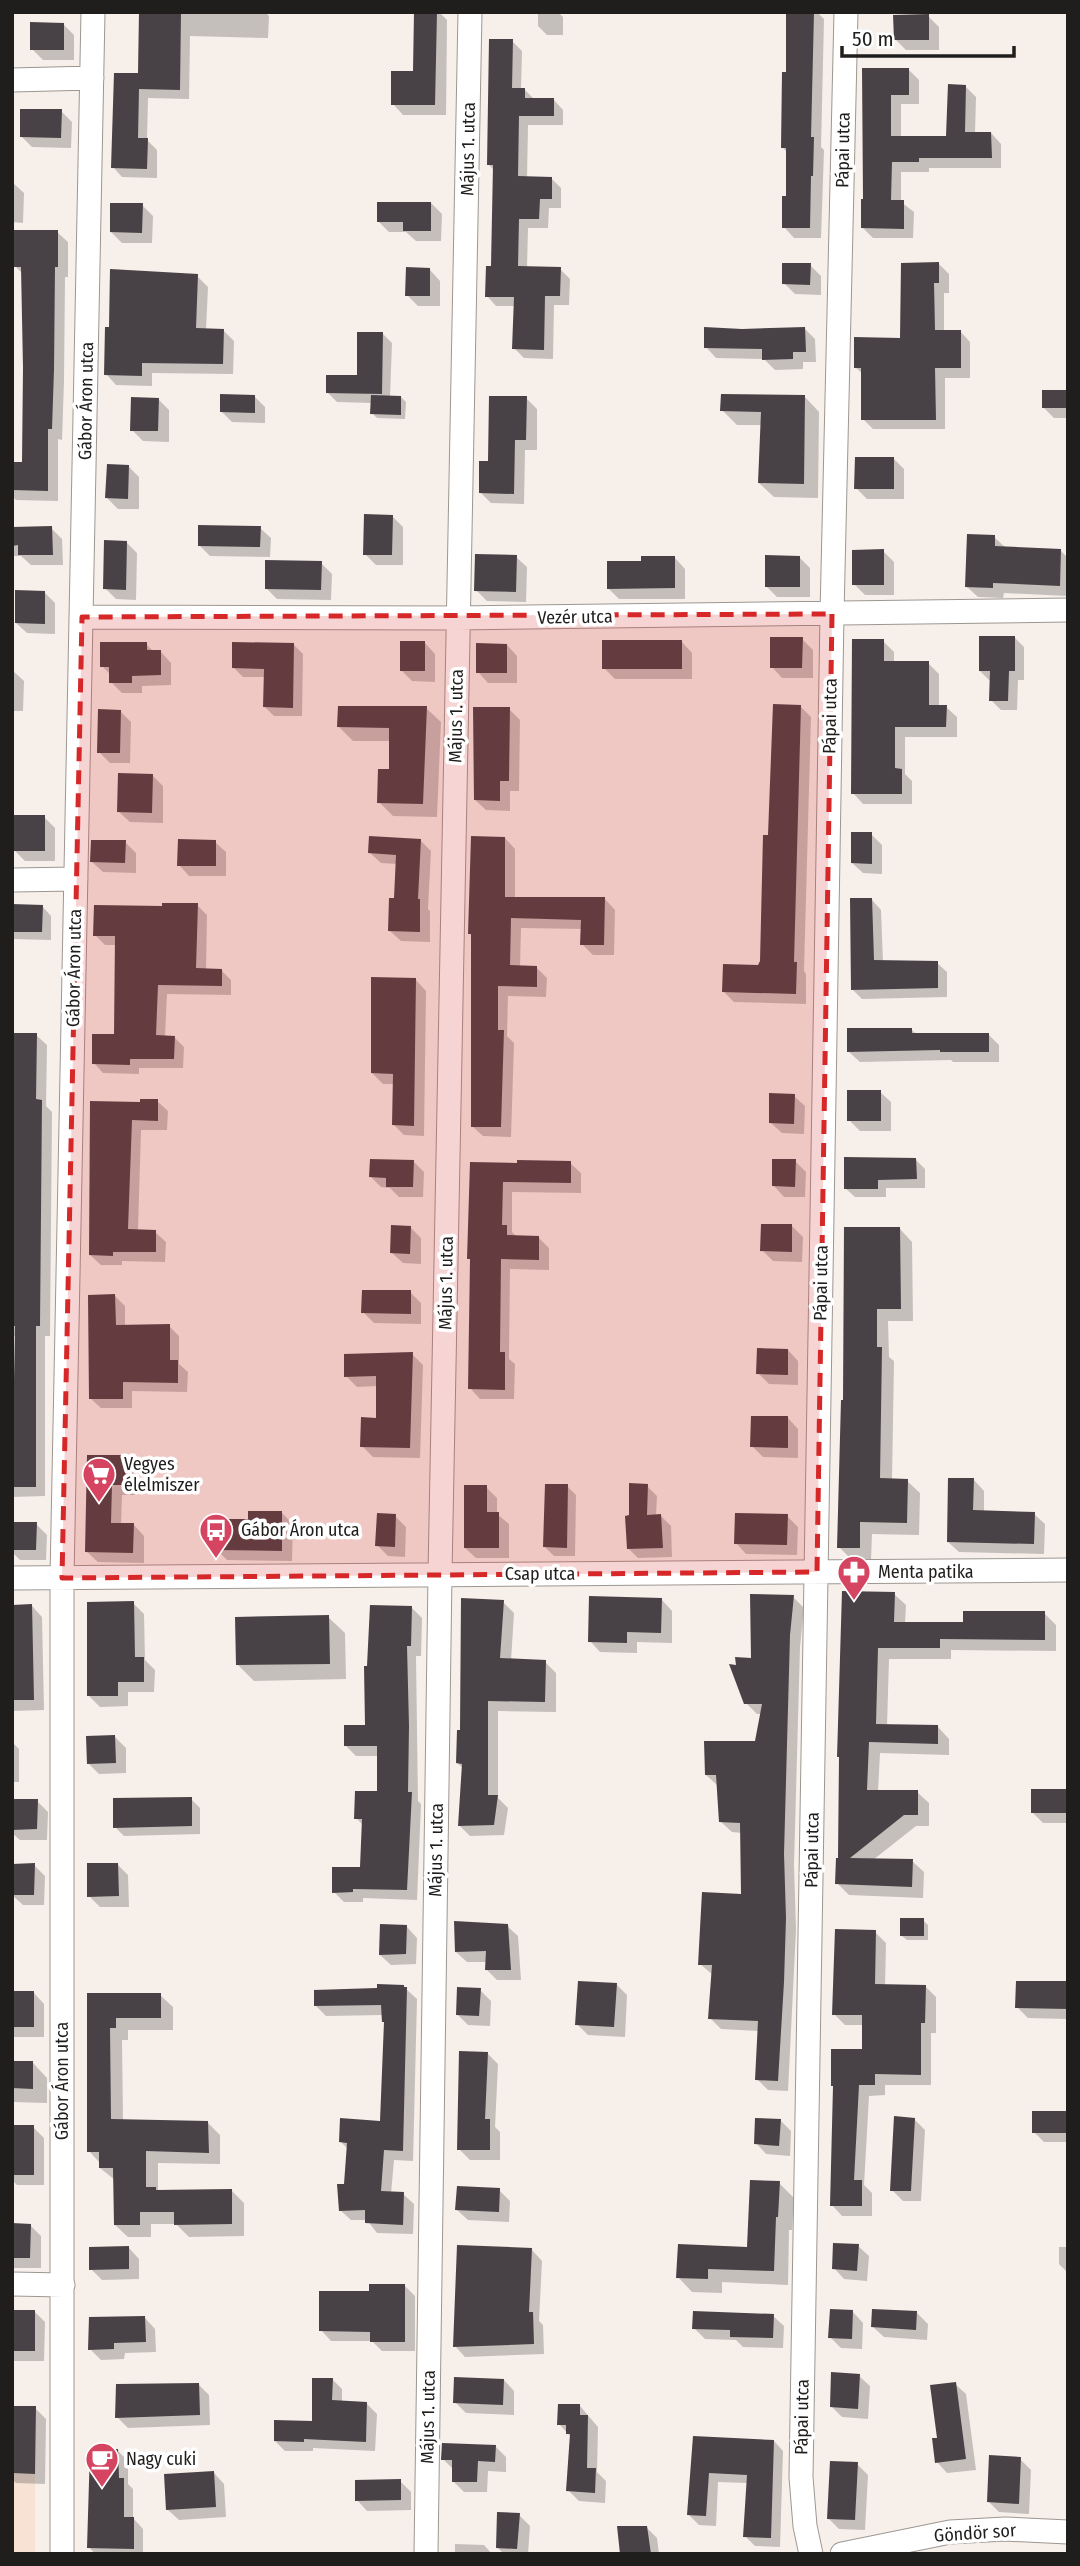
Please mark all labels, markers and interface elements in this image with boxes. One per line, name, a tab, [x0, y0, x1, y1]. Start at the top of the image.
scale bar	[842, 14, 1014, 58]
text: 50 m	[852, 26, 894, 52]
street label: Május 1. utca	[456, 102, 480, 196]
street label: Pápai utca	[831, 112, 855, 188]
street label: Gábor Áron utca	[73, 341, 98, 460]
street label: Vezér utca	[537, 605, 613, 629]
street label: Május 1. utca	[444, 669, 468, 763]
street label: Pápai utca	[818, 678, 842, 754]
street label: Gábor Áron utca	[61, 908, 86, 1027]
street label: Május 1. utca	[434, 1236, 458, 1330]
street label: Pápai utca	[809, 1245, 833, 1321]
place label: Vegyes élelmiszer	[124, 1453, 200, 1496]
supermarket icon: Vegyes élelmiszer	[80, 1455, 118, 1504]
bus stop icon: Gábor Áron utca	[197, 1511, 235, 1560]
place label: Gábor Áron utca	[241, 1518, 360, 1541]
pharmacy icon: Menta patika	[835, 1553, 873, 1602]
place label: Menta patika	[878, 1561, 974, 1583]
street label: Csap utca	[505, 1563, 575, 1585]
street label: Május 1. utca	[424, 1803, 448, 1897]
street label: Pápai utca	[800, 1812, 824, 1888]
street label: Gábor Áron utca	[50, 2022, 73, 2140]
street label: Május 1. utca	[416, 2370, 440, 2464]
street label: Pápai utca	[790, 2379, 814, 2455]
cafe icon: Nagy cuki	[83, 2440, 121, 2489]
place label: Nagy cuki	[126, 2448, 196, 2470]
street label: Göndör sor	[933, 2519, 1018, 2547]

